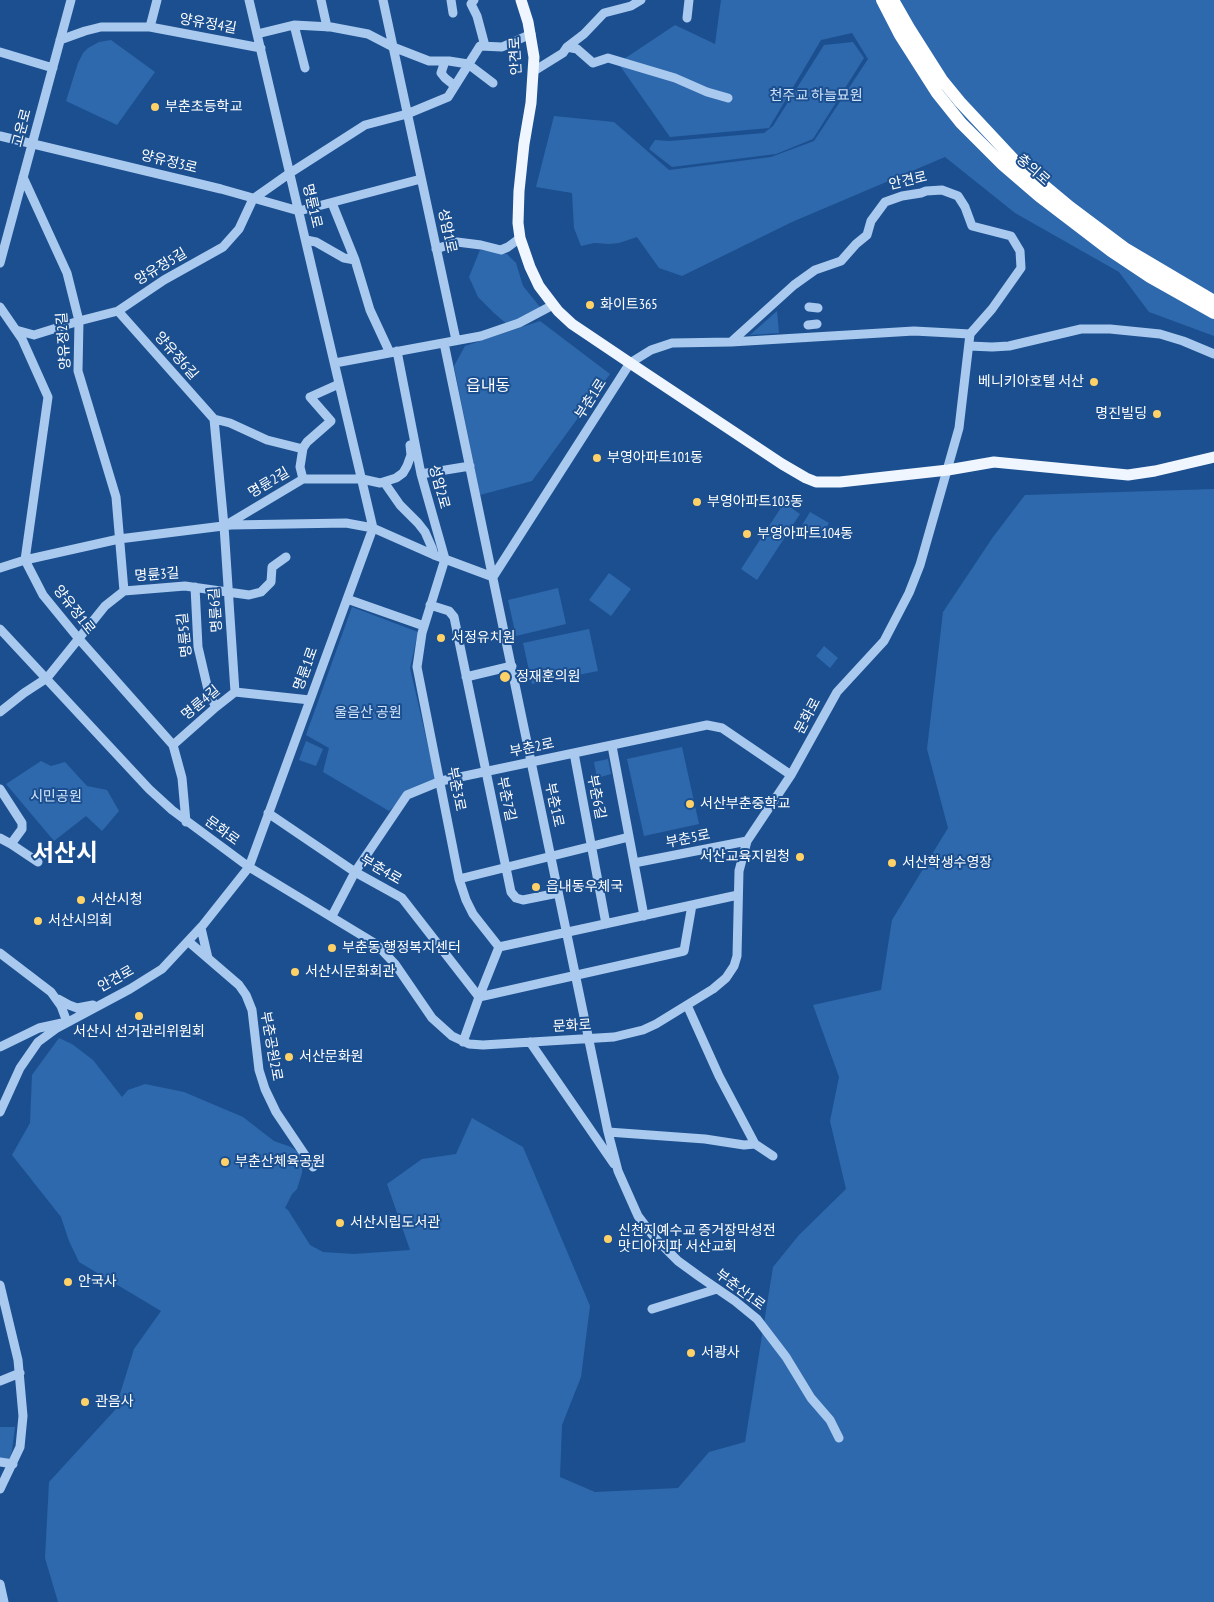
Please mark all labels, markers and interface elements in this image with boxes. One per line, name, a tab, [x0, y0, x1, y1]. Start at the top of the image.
street label: 양유정4길	[178, 11, 238, 37]
street label: 안견로	[507, 36, 525, 76]
park label: 천주교 하늘묘원	[769, 88, 863, 104]
place label: 부춘초등학교	[165, 99, 242, 115]
marker: 부춘초등학교	[149, 101, 161, 113]
street label: 고운로	[9, 107, 35, 149]
street label: 양유정3로	[139, 147, 199, 177]
street label: 충의로	[1013, 151, 1053, 189]
street label: 안견로	[887, 168, 929, 194]
street label: 명륜1로	[299, 182, 325, 230]
street label: 성암1로	[434, 207, 460, 255]
street label: 양유정5길	[132, 245, 190, 289]
place label: 화이트365	[600, 297, 658, 313]
marker: 화이트365	[584, 299, 596, 311]
street label: 양유정2길	[54, 312, 74, 370]
street label: 양유정6길	[151, 329, 201, 383]
place label: 베니키아호텔 서산	[978, 374, 1084, 390]
district label: 읍내동	[466, 376, 510, 396]
street label: 부춘1로	[572, 376, 610, 422]
marker: 베니키아호텔 서산	[1088, 376, 1100, 388]
place label: 명진빌딩	[1095, 406, 1147, 422]
marker: 명진빌딩	[1151, 408, 1163, 420]
place label: 부영아파트101동	[607, 450, 703, 466]
marker: 부영아파트101동	[591, 452, 603, 464]
street label: 성암2로	[425, 463, 453, 511]
street label: 명륜2길	[245, 464, 293, 502]
place label: 부영아파트103동	[707, 494, 803, 510]
marker: 부영아파트103동	[691, 496, 703, 508]
place label: 부영아파트104동	[757, 526, 853, 542]
marker: 부영아파트104동	[741, 528, 753, 540]
street label: 명륜3길	[134, 565, 180, 585]
street label: 양유정1로	[50, 582, 98, 638]
street label: 명륜6길	[206, 587, 226, 633]
street label: 명륜5길	[174, 612, 196, 658]
place label: 서정유치원	[451, 630, 515, 646]
marker: 서정유치원	[435, 632, 447, 644]
street label: 명륜1로	[290, 645, 322, 693]
place label: 정재훈의원	[516, 669, 580, 685]
marker: 정재훈의원	[498, 670, 512, 684]
street label: 명륜4길	[178, 682, 224, 724]
street label: 문화로	[792, 695, 824, 737]
park label: 울음산 공원	[334, 705, 402, 721]
street label: 부춘2로	[508, 735, 556, 761]
street label: 부춘3로	[443, 765, 469, 813]
street label: 부춘6길	[583, 773, 609, 821]
street label: 부춘7길	[493, 775, 519, 823]
street label: 부춘1로	[541, 781, 567, 829]
park label: 시민공원	[30, 789, 82, 805]
place label: 서산부춘중학교	[700, 796, 790, 812]
marker: 서산부춘중학교	[684, 798, 696, 810]
street label: 문화로	[201, 813, 243, 849]
street label: 부춘5로	[664, 826, 712, 852]
district label: 서산시	[32, 840, 98, 868]
place label: 서산교육지원청	[700, 849, 790, 865]
street label: 부춘4로	[357, 851, 405, 889]
marker: 서산교육지원청	[794, 851, 806, 863]
place label: 서산학생수영장	[902, 855, 992, 871]
marker: 서산학생수영장	[886, 857, 898, 869]
place label: 읍내동우체국	[546, 879, 623, 895]
marker: 읍내동우체국	[530, 881, 542, 893]
place label: 서산시청	[91, 892, 143, 908]
marker: 서산시청	[75, 894, 87, 906]
place label: 서산시의회	[48, 913, 112, 929]
marker: 서산시의회	[32, 915, 44, 927]
place label: 부춘동 행정복지센터	[342, 940, 461, 956]
marker: 부춘동 행정복지센터	[326, 942, 338, 954]
street label: 안견로	[95, 962, 137, 996]
place label: 서산시문화회관	[305, 964, 395, 980]
marker: 서산시문화회관	[289, 966, 301, 978]
marker: 서산시 선거관리위원회	[133, 1010, 145, 1022]
street label: 부춘공원2로	[257, 1010, 285, 1082]
street label: 문화로	[552, 1017, 592, 1035]
place label: 서산시 선거관리위원회	[73, 1024, 205, 1040]
place label: 서산문화원	[299, 1049, 363, 1065]
marker: 서산문화원	[283, 1051, 295, 1063]
place label: 부춘산체육공원	[235, 1154, 325, 1170]
marker: 부춘산체육공원	[219, 1156, 231, 1168]
place label: 서산시립도서관	[350, 1215, 440, 1231]
marker: 서산시립도서관	[334, 1217, 346, 1229]
place label: 신천지예수교 증거장막성전 맛디아지파 서산교회	[618, 1223, 776, 1256]
marker: 신천지예수교 증거장막성전 맛디아지파 서산교회	[602, 1233, 614, 1245]
street label: 부춘산1로	[712, 1266, 768, 1314]
place label: 안국사	[78, 1274, 117, 1290]
marker: 안국사	[62, 1276, 74, 1288]
place label: 서광사	[701, 1345, 740, 1361]
marker: 서광사	[685, 1347, 697, 1359]
place label: 관음사	[95, 1394, 134, 1410]
marker: 관음사	[79, 1396, 91, 1408]

